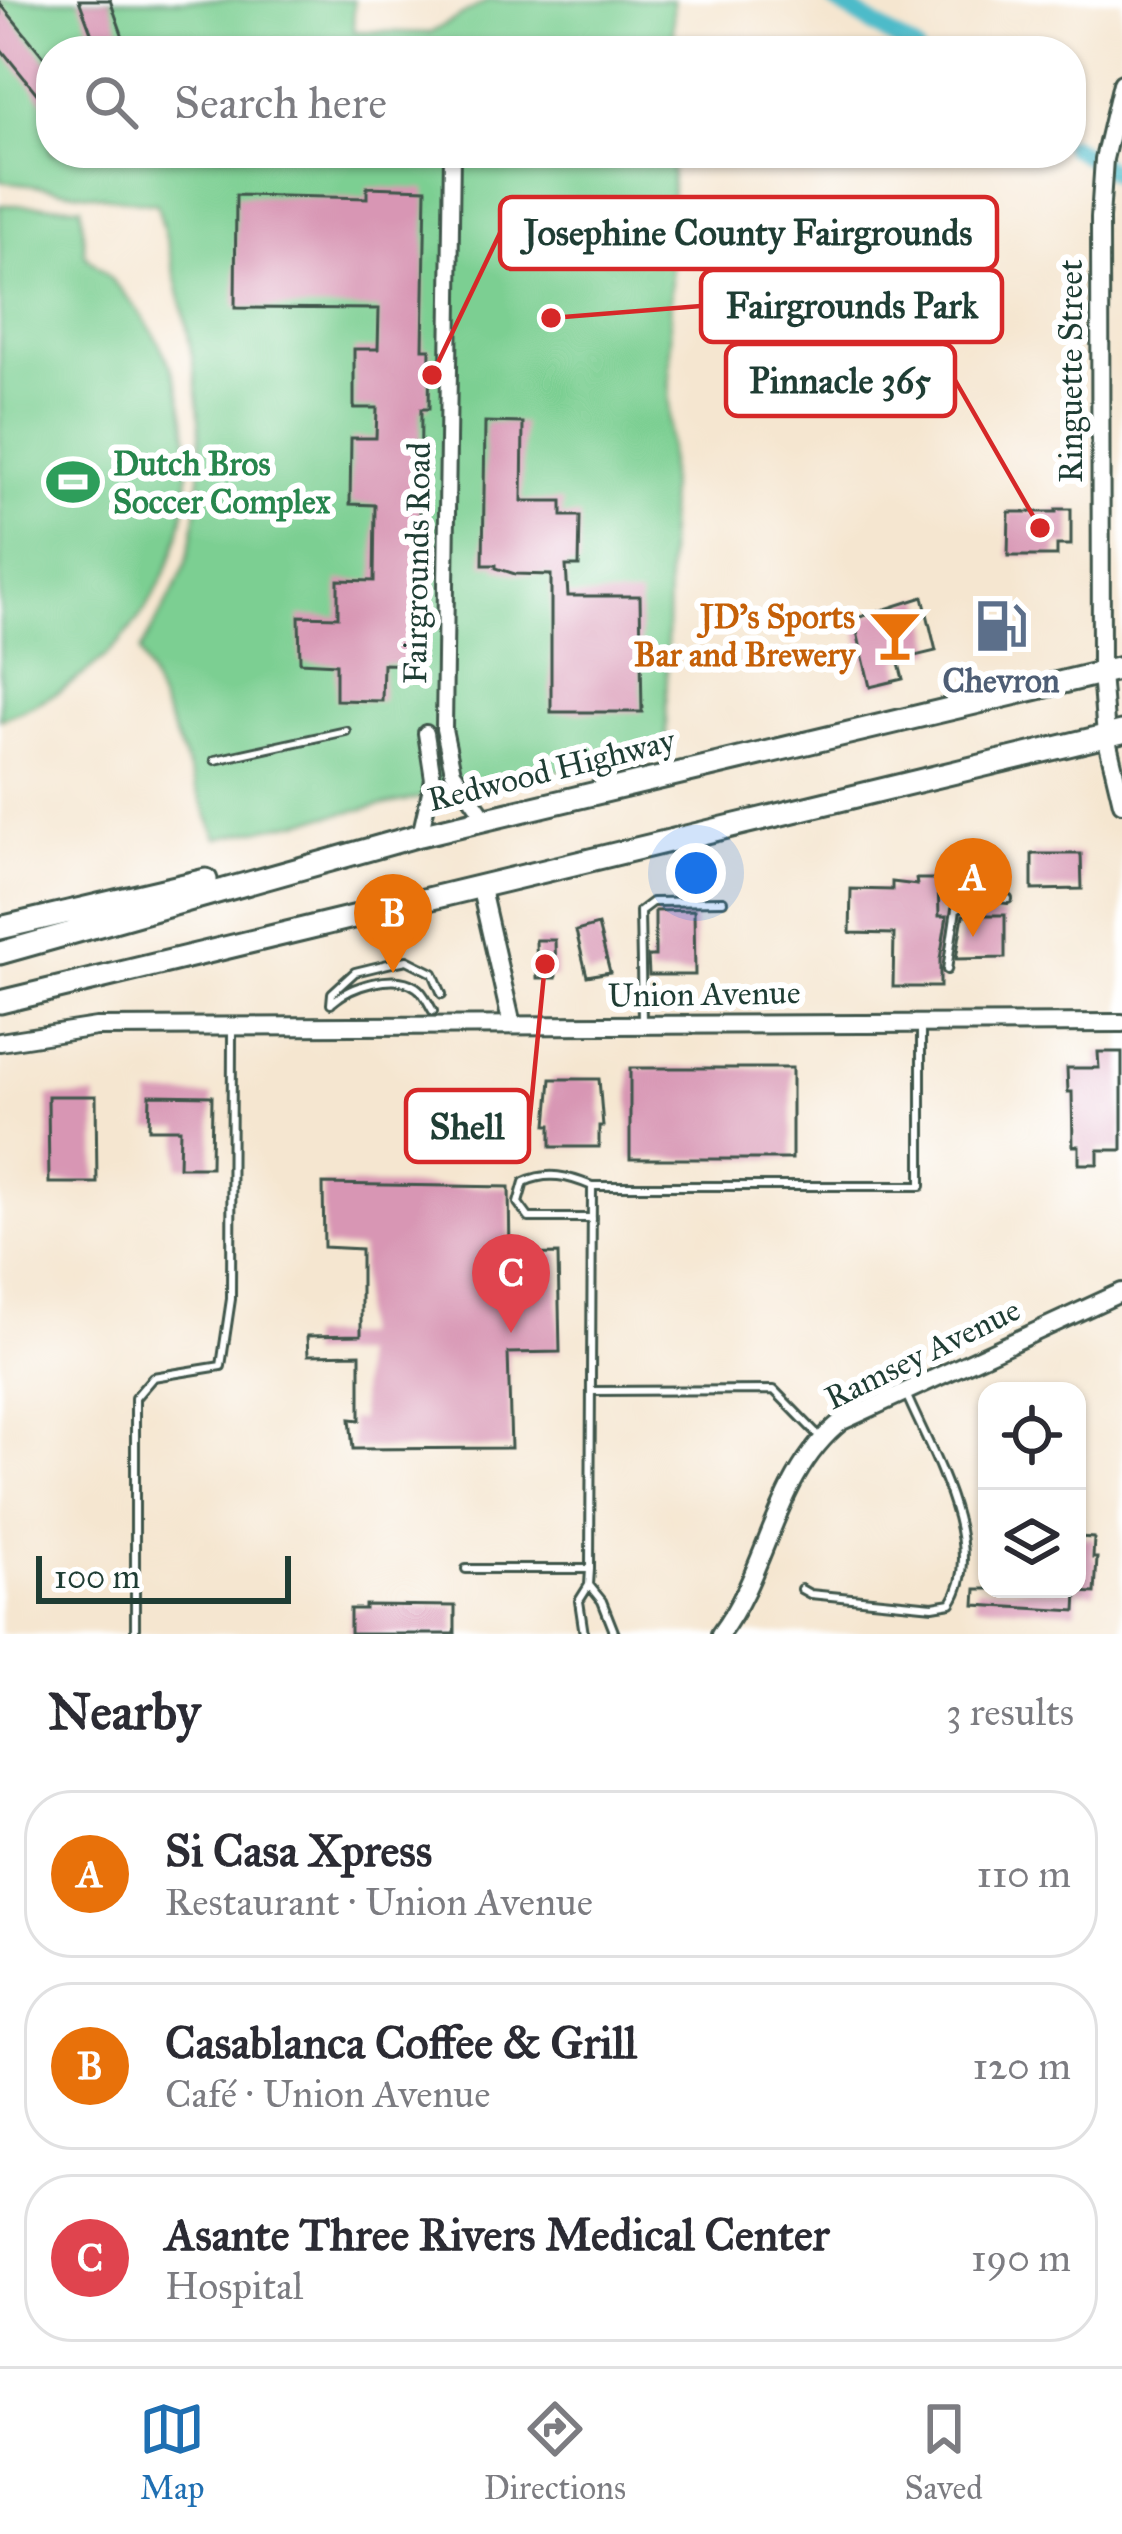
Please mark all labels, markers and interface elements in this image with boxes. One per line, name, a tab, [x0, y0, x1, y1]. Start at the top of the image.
search box	[36, 36, 1086, 168]
icon: search	[78, 69, 144, 135]
text: Search here	[174, 75, 387, 130]
callout: Josephine County Fairgrounds	[500, 197, 997, 269]
text: Josephine County Fairgrounds	[520, 211, 972, 255]
street label: Ringuette Street	[1051, 259, 1091, 483]
callout: Fairgrounds Park	[701, 270, 1002, 342]
text: Fairgrounds Park	[726, 284, 980, 328]
callout: Pinnacle 365	[726, 344, 955, 416]
text: Pinnacle 365	[749, 359, 931, 403]
street label: Fairgrounds Road	[395, 441, 439, 684]
place label: Dutch Bros Soccer Complex	[113, 444, 331, 522]
sports icon: Dutch Bros Soccer Complex	[44, 453, 102, 511]
place label: JD's Sports Bar and Brewery	[634, 597, 857, 675]
fuel station icon: Chevron	[972, 597, 1030, 655]
bar icon: JD's Sports Bar and Brewery	[866, 606, 924, 664]
place label: Chevron	[942, 661, 1060, 701]
street label: Redwood Highway	[423, 720, 680, 820]
pin: A	[934, 838, 1012, 937]
your location	[666, 843, 726, 903]
pin: B	[354, 874, 432, 973]
street label: Union Avenue	[607, 972, 801, 1016]
callout: Shell	[406, 1090, 529, 1162]
text: Shell	[429, 1105, 506, 1149]
pin: C	[472, 1234, 550, 1333]
street label: Ramsey Avenue	[818, 1289, 1027, 1418]
map controls	[978, 1382, 1086, 1598]
button: locate	[978, 1382, 1086, 1490]
button: layers	[978, 1490, 1086, 1598]
scale bar	[36, 1550, 291, 1603]
text: 100 m	[54, 1557, 140, 1597]
text: Nearby	[48, 1681, 200, 1743]
text: 3 results	[946, 1688, 1074, 1736]
text: Si Casa Xpress	[165, 1823, 432, 1878]
text: A	[77, 1850, 103, 1898]
text: 110 m	[976, 1850, 1071, 1898]
text: Restaurant · Union Avenue	[165, 1878, 593, 1926]
text: Casablanca Coffee & Grill	[165, 2015, 637, 2070]
text: B	[77, 2042, 103, 2090]
text: 120 m	[972, 2042, 1071, 2090]
text: Café · Union Avenue	[165, 2070, 490, 2118]
text: Asante Three Rivers Medical Center	[165, 2207, 830, 2262]
text: C	[77, 2234, 103, 2282]
text: 190 m	[971, 2234, 1071, 2282]
text: Hospital	[165, 2262, 303, 2310]
tab: Map	[139, 2396, 205, 2508]
tab: Directions	[484, 2396, 626, 2508]
tab: Saved	[904, 2396, 983, 2508]

